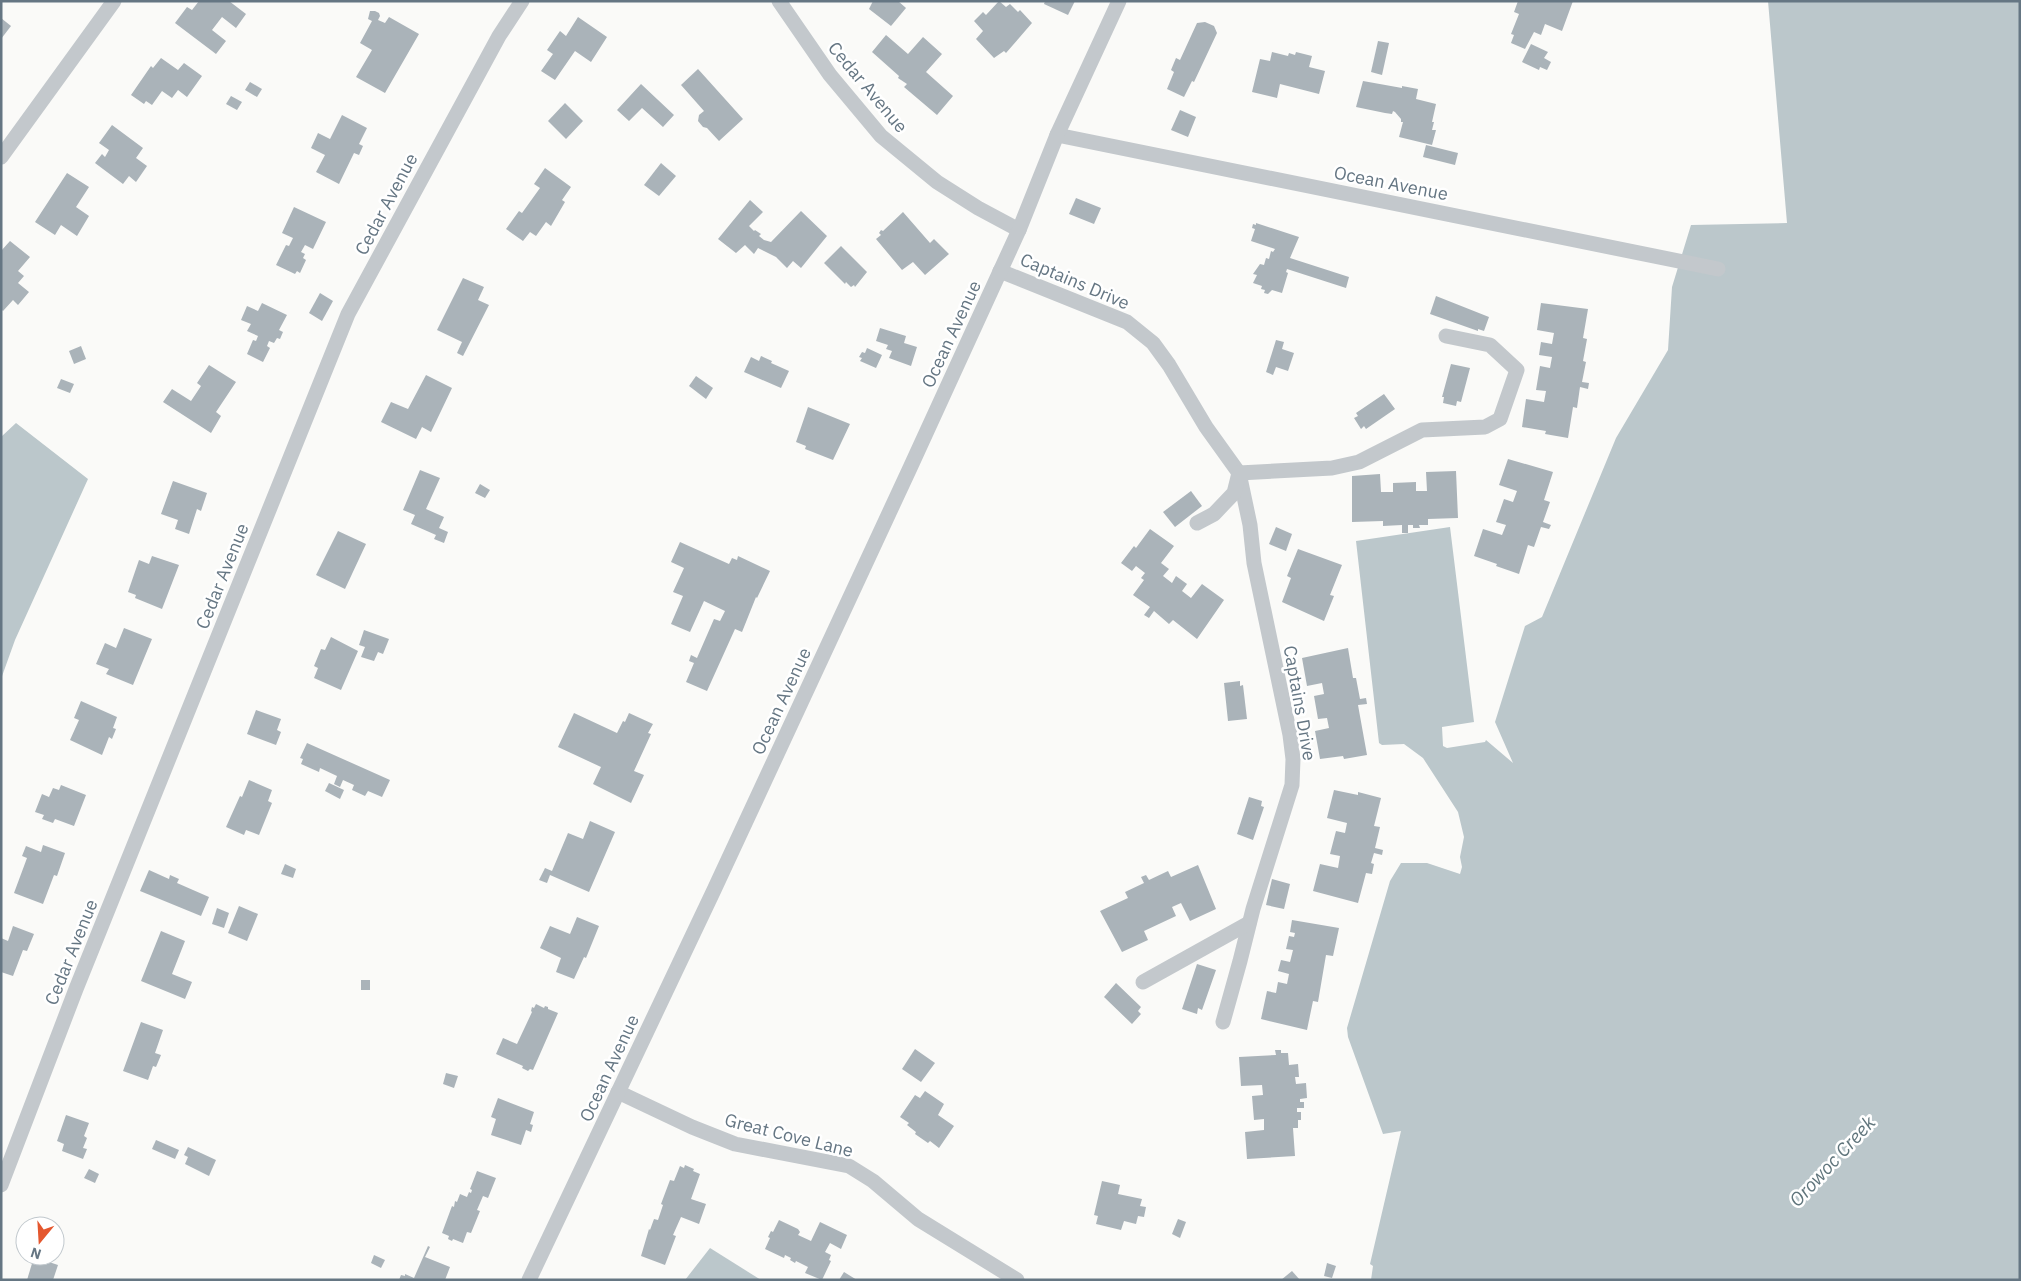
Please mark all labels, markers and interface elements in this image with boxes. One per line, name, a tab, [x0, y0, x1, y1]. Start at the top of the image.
street label: Cedar Avenue	[823, 37, 913, 137]
street label: Cedar Avenue	[350, 149, 423, 259]
street label: Ocean Avenue	[1332, 161, 1450, 205]
street label: Captains Drive	[1017, 248, 1133, 314]
street label: Ocean Avenue	[916, 277, 986, 391]
street label: Cedar Avenue	[190, 520, 254, 632]
street label: Ocean Avenue	[746, 644, 816, 758]
street label: Captains Drive	[1279, 644, 1321, 763]
street label: Cedar Avenue	[39, 896, 103, 1008]
street label: Ocean Avenue	[574, 1011, 644, 1125]
street label: Great Cove Lane	[722, 1108, 856, 1162]
water label: Orowoc Creek	[1784, 1110, 1881, 1211]
north arrow	[15, 1216, 65, 1266]
text: N	[28, 1243, 44, 1263]

